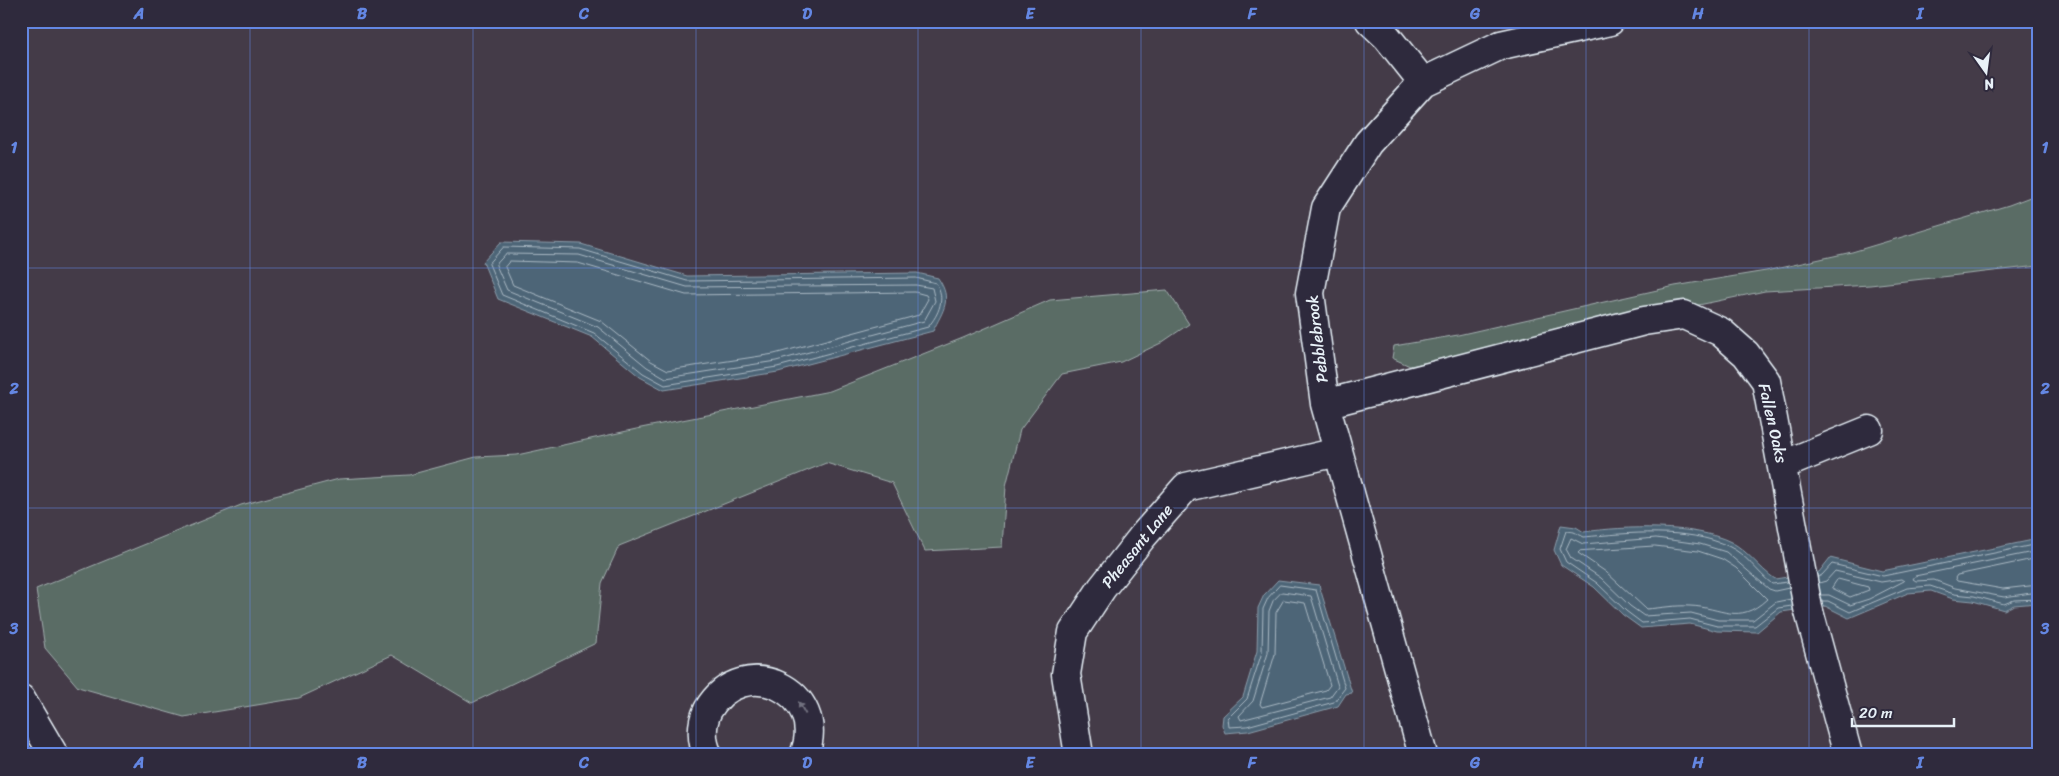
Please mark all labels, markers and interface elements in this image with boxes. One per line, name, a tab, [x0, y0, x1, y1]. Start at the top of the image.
text: A	[133, 0, 144, 28]
text: B	[357, 0, 368, 28]
text: C	[578, 0, 590, 28]
text: D	[802, 0, 812, 28]
text: E	[1026, 0, 1036, 28]
text: F	[1247, 0, 1258, 28]
text: G	[1469, 0, 1481, 28]
text: H	[1691, 0, 1704, 28]
text: I	[1916, 0, 1925, 28]
north arrow	[1962, 48, 2012, 98]
text: N	[1981, 71, 1998, 98]
text: 1	[11, 133, 18, 162]
text: 1	[2042, 133, 2049, 162]
street label: Pebblebrook	[1297, 294, 1337, 384]
text: 2	[8, 374, 19, 403]
text: 2	[2039, 374, 2050, 403]
street label: Fallen Oaks	[1750, 380, 1796, 466]
street label: Pheasant Lane	[1094, 497, 1180, 595]
text: 3	[9, 614, 19, 643]
text: 3	[2040, 614, 2050, 643]
scale bar	[1852, 696, 1954, 728]
text: 20 m	[1859, 700, 1893, 726]
one-way arrow	[798, 701, 806, 716]
text: A	[133, 748, 144, 776]
text: B	[357, 748, 368, 776]
text: C	[578, 748, 590, 776]
text: D	[802, 748, 812, 776]
text: E	[1026, 748, 1036, 776]
text: F	[1247, 748, 1258, 776]
text: G	[1469, 748, 1481, 776]
text: H	[1691, 748, 1704, 776]
text: I	[1916, 748, 1925, 776]

